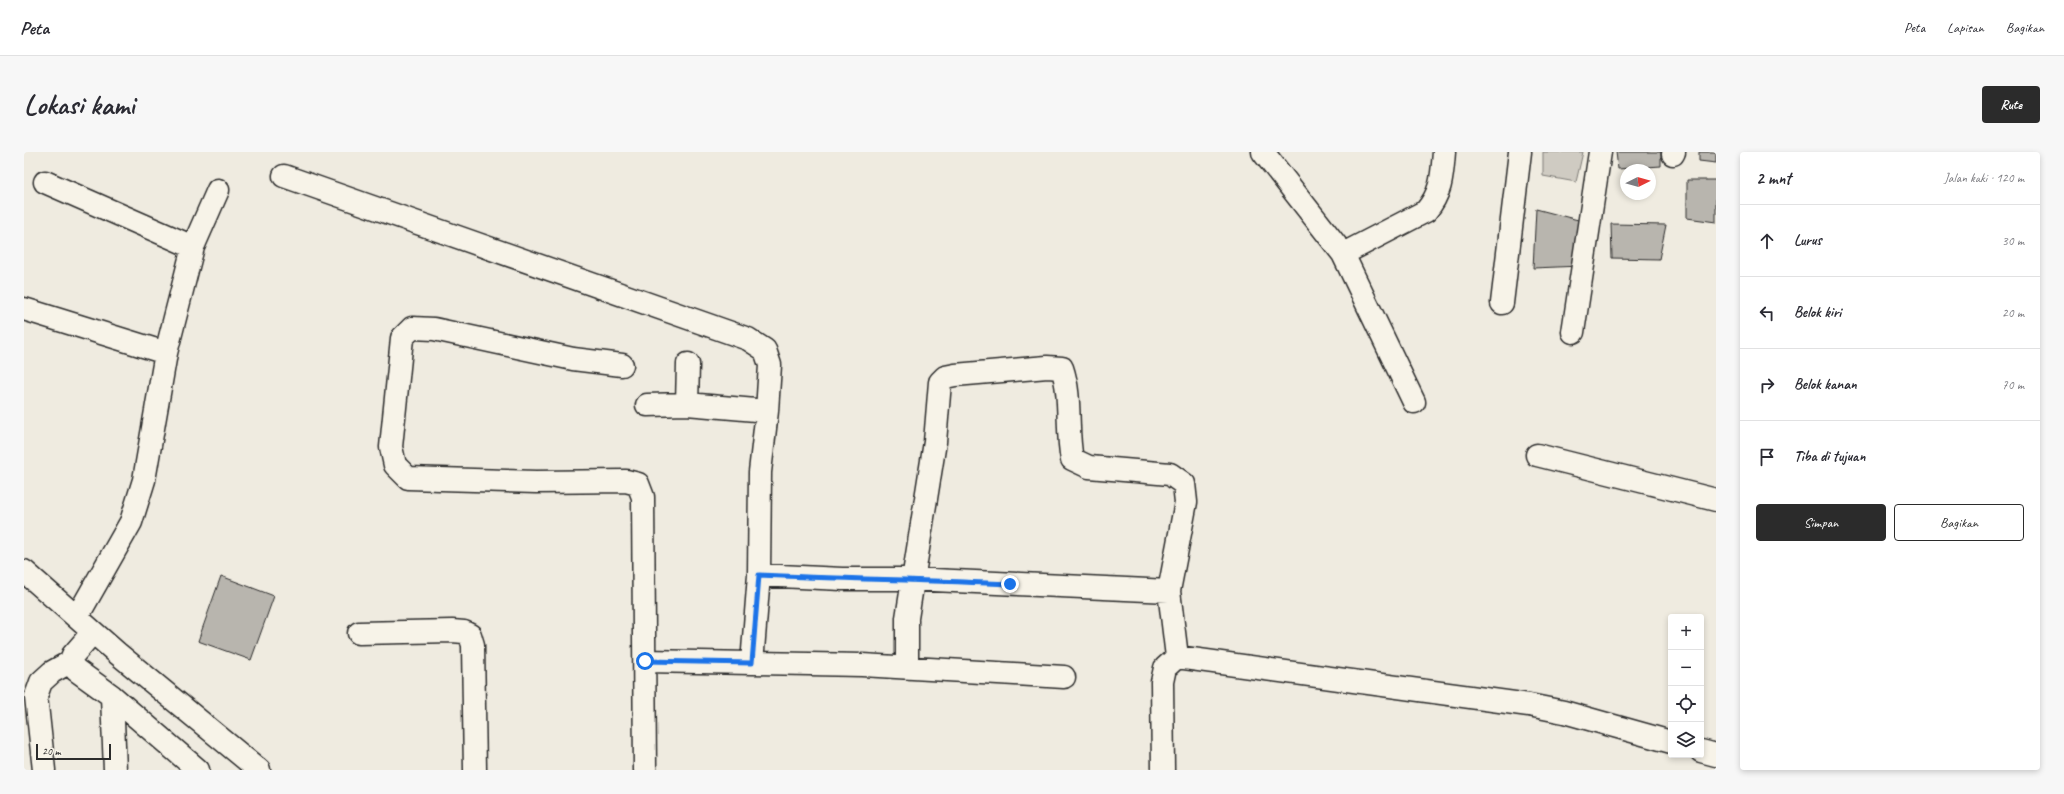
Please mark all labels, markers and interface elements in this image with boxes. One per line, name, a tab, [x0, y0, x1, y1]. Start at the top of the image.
text: Peta	[20, 16, 49, 40]
text: Peta	[1904, 19, 1925, 36]
text: Lapisan	[1947, 19, 1984, 36]
text: Bagikan	[2006, 19, 2044, 36]
button: Rute	[1982, 86, 2040, 123]
text: Lokasi kami	[24, 87, 134, 122]
north arrow	[1620, 164, 1656, 200]
text: 2 mnt	[1756, 168, 1791, 189]
text: Jalan kaki · 120 m	[1944, 170, 2024, 186]
icon: ahead	[1756, 230, 1778, 252]
text: Lurus	[1794, 231, 1822, 250]
text: 30 m	[2002, 233, 2024, 249]
icon: left	[1756, 302, 1778, 324]
text: Belok kiri	[1794, 303, 1841, 322]
text: 20 m	[2002, 305, 2024, 321]
icon: right	[1756, 374, 1778, 396]
text: Belok kanan	[1794, 375, 1857, 394]
text: 70 m	[2002, 377, 2024, 393]
icon: arrive	[1756, 446, 1778, 468]
text: Tiba di tujuan	[1794, 447, 1865, 466]
button: Simpan	[1756, 504, 1886, 541]
button: Bagikan	[1894, 504, 2024, 541]
route end	[1001, 575, 1019, 593]
map controls	[1668, 614, 1704, 758]
button: +	[1668, 614, 1704, 650]
button: −	[1668, 650, 1704, 686]
route start	[636, 652, 654, 670]
button: locate	[1668, 686, 1704, 722]
button: layers	[1668, 722, 1704, 758]
scale bar	[36, 742, 111, 761]
text: 20 m	[42, 744, 61, 758]

